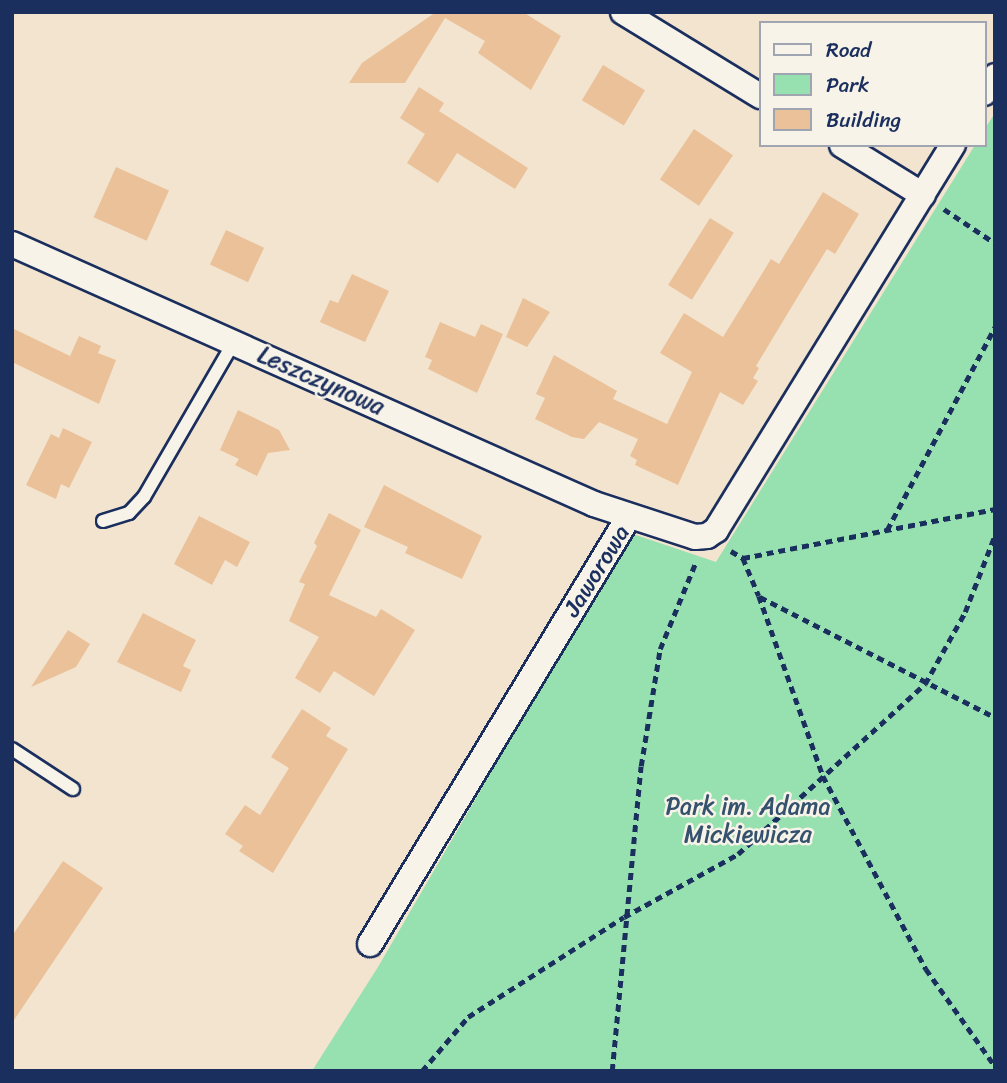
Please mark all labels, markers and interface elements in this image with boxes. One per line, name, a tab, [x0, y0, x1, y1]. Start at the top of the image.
legend	[758, 21, 986, 147]
text: Road	[826, 31, 871, 69]
text: Park	[826, 66, 869, 104]
text: Building	[826, 101, 901, 139]
street label: Leszczynowa	[253, 340, 389, 422]
street label: Jaworowa	[558, 520, 636, 622]
park label: Park im. Adama Mickiewicza	[666, 793, 830, 849]

